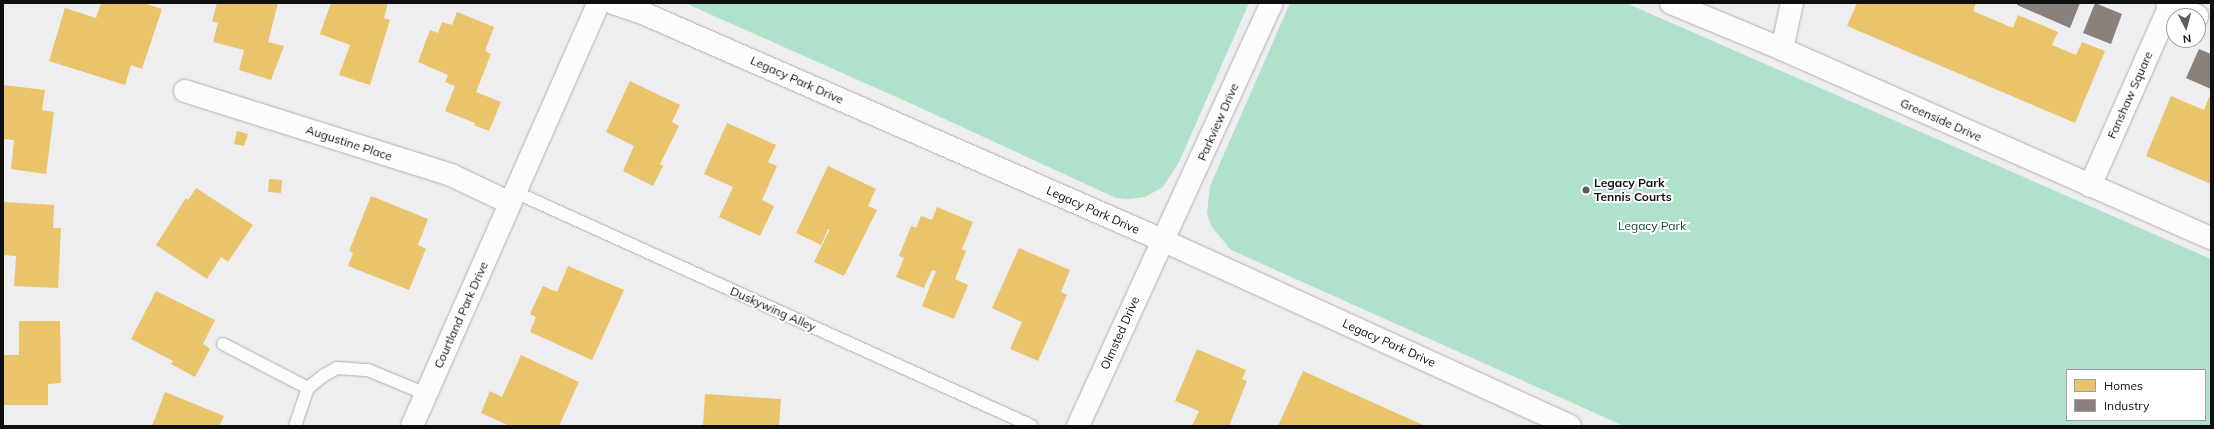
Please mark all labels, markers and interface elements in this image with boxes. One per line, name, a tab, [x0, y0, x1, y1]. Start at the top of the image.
north arrow	[2166, 8, 2206, 48]
text: N	[2182, 32, 2192, 46]
street label: Fanshaw Square	[2104, 49, 2156, 141]
street label: Legacy Park Drive	[748, 53, 846, 107]
street label: Parkview Drive	[1194, 81, 1242, 163]
street label: Greenside Drive	[1898, 96, 1984, 144]
street label: Augustine Place	[304, 122, 394, 164]
place label: Legacy Park Tennis Courts	[1594, 176, 1672, 204]
street label: Legacy Park Drive	[1044, 183, 1142, 237]
marker: Legacy Park Tennis Courts	[1581, 185, 1591, 195]
park label: Legacy Park	[1618, 219, 1686, 233]
street label: Courtland Park Drive	[431, 259, 491, 371]
street label: Duskywing Alley	[728, 284, 818, 334]
street label: Olmsted Drive	[1097, 294, 1143, 372]
street label: Legacy Park Drive	[1340, 316, 1438, 370]
legend	[2066, 369, 2206, 421]
text: Homes	[2104, 378, 2143, 393]
text: Industry	[2104, 398, 2149, 413]

